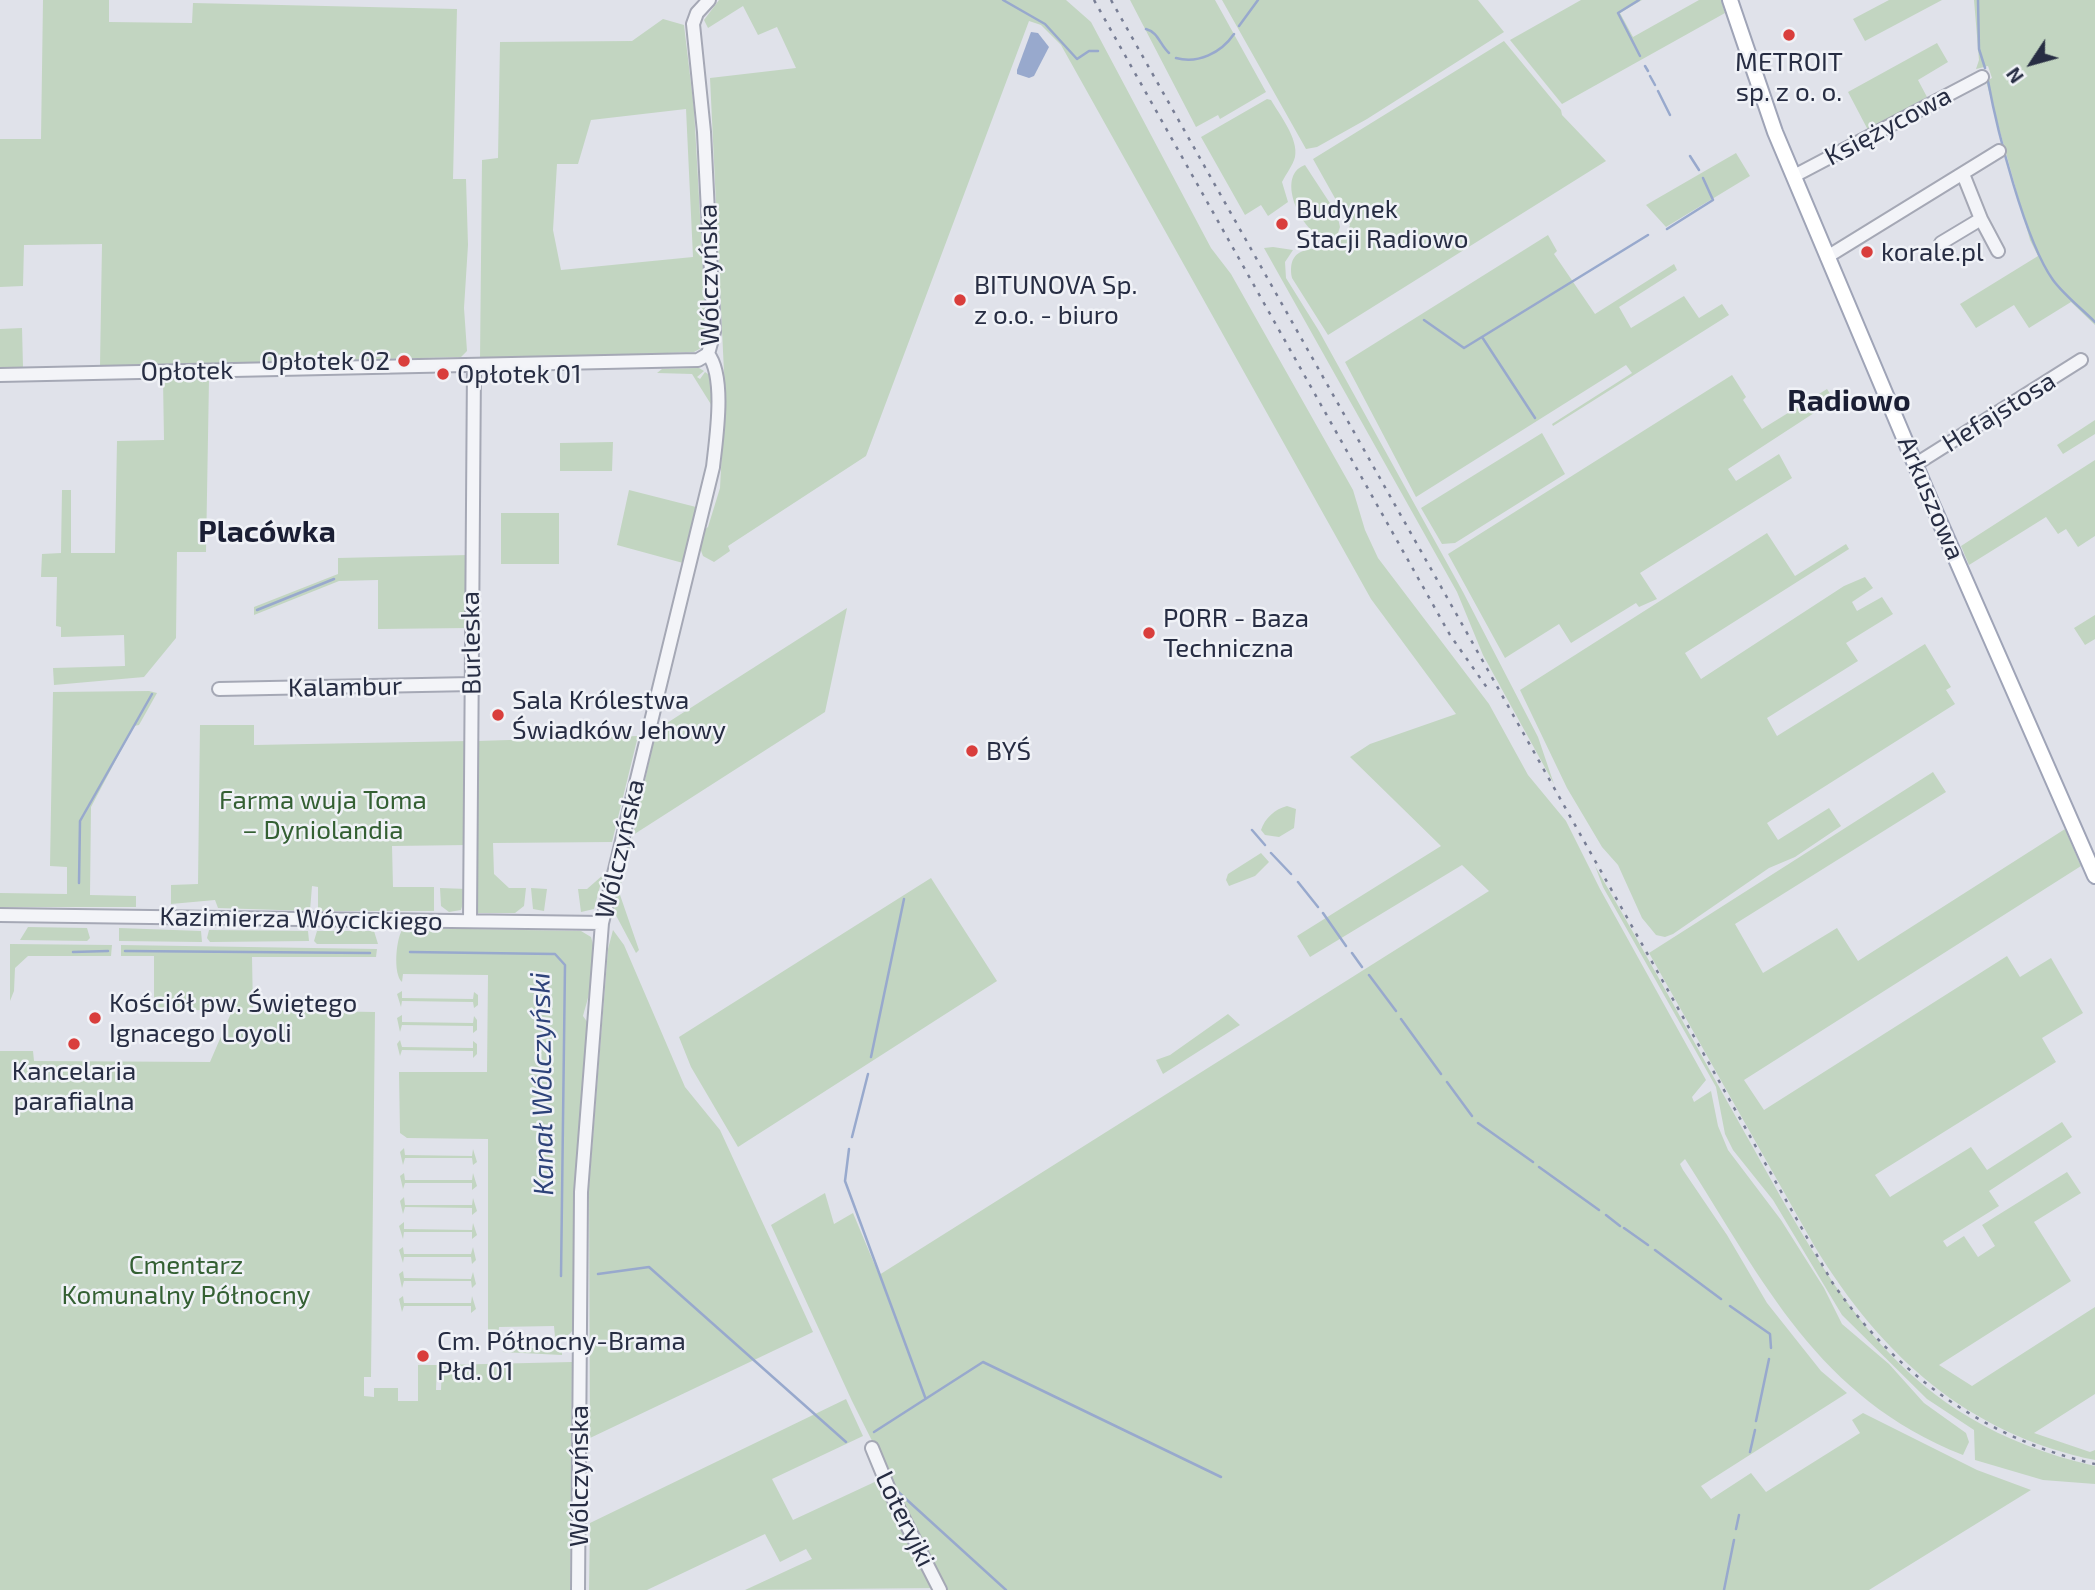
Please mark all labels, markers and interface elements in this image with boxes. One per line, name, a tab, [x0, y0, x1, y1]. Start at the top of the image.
marker: METROIT sp. z o. o.	[1781, 27, 1797, 43]
north arrow	[1997, 28, 2067, 98]
place label: METROIT sp. z o. o.	[1735, 46, 1843, 108]
text: N	[2001, 63, 2028, 88]
street label: Księżycowa	[1819, 80, 1957, 172]
place label: Budynek Stacji Radiowo	[1296, 193, 1469, 255]
street label: Wólczyńska	[692, 204, 726, 346]
marker: Budynek Stacji Radiowo	[1274, 216, 1290, 232]
place label: korale.pl	[1881, 236, 1984, 268]
marker: korale.pl	[1859, 244, 1875, 260]
place label: BITUNOVA Sp. z o.o. - biuro	[974, 269, 1137, 330]
marker: BITUNOVA Sp. z o.o. - biuro	[952, 292, 968, 308]
place label: Opłotek 02	[261, 345, 390, 377]
marker: Opłotek 02	[396, 353, 412, 369]
street label: Opłotek	[140, 355, 234, 387]
place label: Opłotek 01	[457, 358, 582, 390]
street label: Hefajstosa	[1937, 365, 2061, 459]
marker: Opłotek 01	[435, 366, 451, 382]
district label: Radiowo	[1787, 383, 1911, 419]
street label: Arkuszowa	[1891, 431, 1971, 565]
district label: Placówka	[198, 514, 336, 550]
street label: Burleska	[454, 591, 488, 695]
place label: PORR - Baza Techniczna	[1163, 602, 1309, 664]
marker: PORR - Baza Techniczna	[1141, 625, 1157, 641]
street label: Kalambur	[287, 670, 403, 704]
place label: Sala Królestwa Świadków Jehowy	[512, 684, 726, 746]
marker: Sala Królestwa Świadków Jehowy	[490, 707, 506, 723]
place label: BYŚ	[986, 735, 1031, 767]
marker: BYŚ	[964, 743, 980, 759]
street label: Wólczyńska	[589, 776, 651, 922]
park label: Farma wuja Toma – Dyniolandia	[219, 784, 427, 846]
street label: Kazimierza Wóycickiego	[159, 901, 443, 937]
water label: Kanał Wólczyński	[523, 972, 561, 1196]
place label: Kościół pw. Świętego Ignacego Loyoli	[109, 987, 357, 1048]
marker: Kościół pw. Świętego Ignacego Loyoli	[87, 1010, 103, 1026]
marker: Kancelaria parafialna	[66, 1036, 82, 1052]
place label: Kancelaria parafialna	[12, 1055, 136, 1116]
park label: Cmentarz Komunalny Północny	[61, 1249, 311, 1310]
place label: Cm. Północny-Brama Płd. 01	[437, 1325, 686, 1386]
marker: Cm. Północny-Brama Płd. 01	[415, 1348, 431, 1364]
street label: Wólczyńska	[563, 1405, 595, 1547]
street label: Loteryjki	[869, 1466, 941, 1572]

